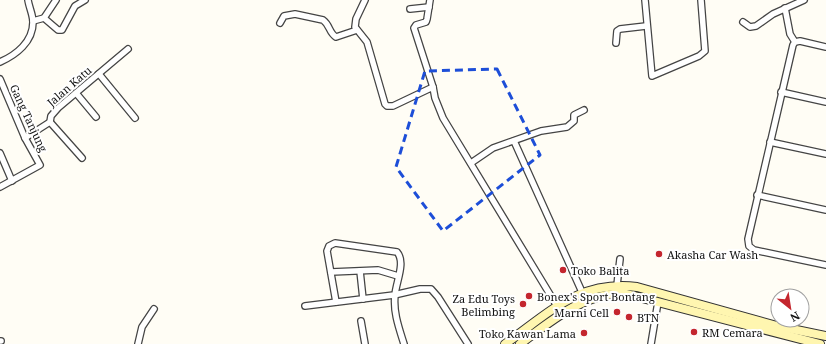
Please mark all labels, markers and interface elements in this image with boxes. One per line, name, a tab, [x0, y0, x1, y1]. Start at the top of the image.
street label: Jalan Katu	[43, 62, 94, 110]
street label: Gang Tanjung	[7, 82, 51, 154]
place label: Akasha Car Wash	[667, 247, 758, 262]
marker: Akasha Car Wash	[654, 249, 664, 259]
place label: Toko Balita	[571, 263, 629, 278]
marker: Toko Balita	[558, 265, 568, 275]
north arrow	[770, 288, 810, 328]
place label: Bonex's Sport Bontang	[537, 289, 655, 304]
place label: Za Edu Toys Belimbing	[452, 291, 515, 319]
marker: Bonex's Sport Bontang	[524, 291, 534, 301]
marker: Za Edu Toys Belimbing	[518, 299, 528, 309]
place label: Marni Cell	[554, 305, 610, 320]
marker: Marni Cell	[612, 307, 622, 317]
text: N	[787, 308, 803, 326]
place label: BTN	[637, 310, 660, 325]
marker: BTN	[624, 312, 634, 322]
place label: RM Cemara	[702, 325, 763, 340]
place label: Toko Kawan Lama	[479, 326, 576, 341]
marker: RM Cemara	[689, 327, 699, 337]
marker: Toko Kawan Lama	[579, 328, 589, 338]

